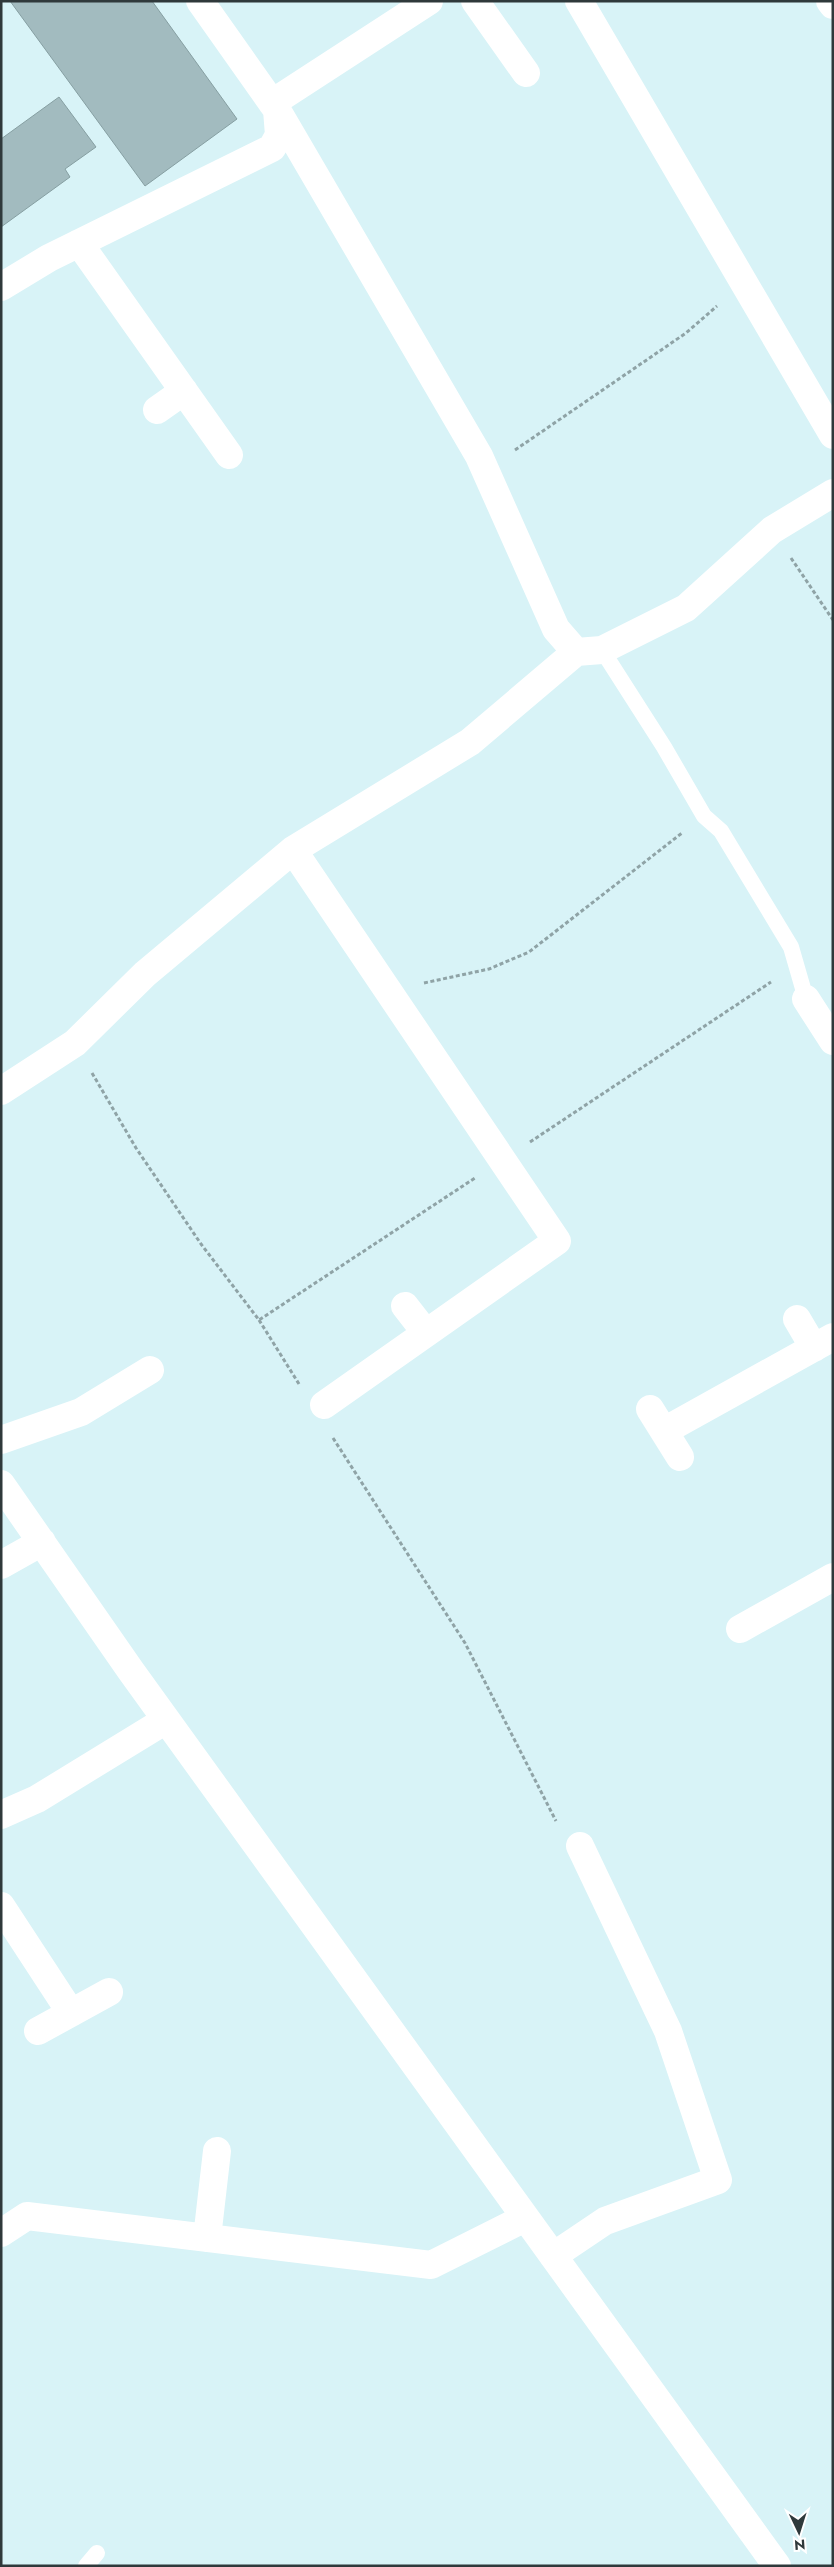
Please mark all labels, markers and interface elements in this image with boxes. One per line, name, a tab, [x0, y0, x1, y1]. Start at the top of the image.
north arrow	[774, 2507, 824, 2557]
text: N	[794, 2535, 806, 2555]

